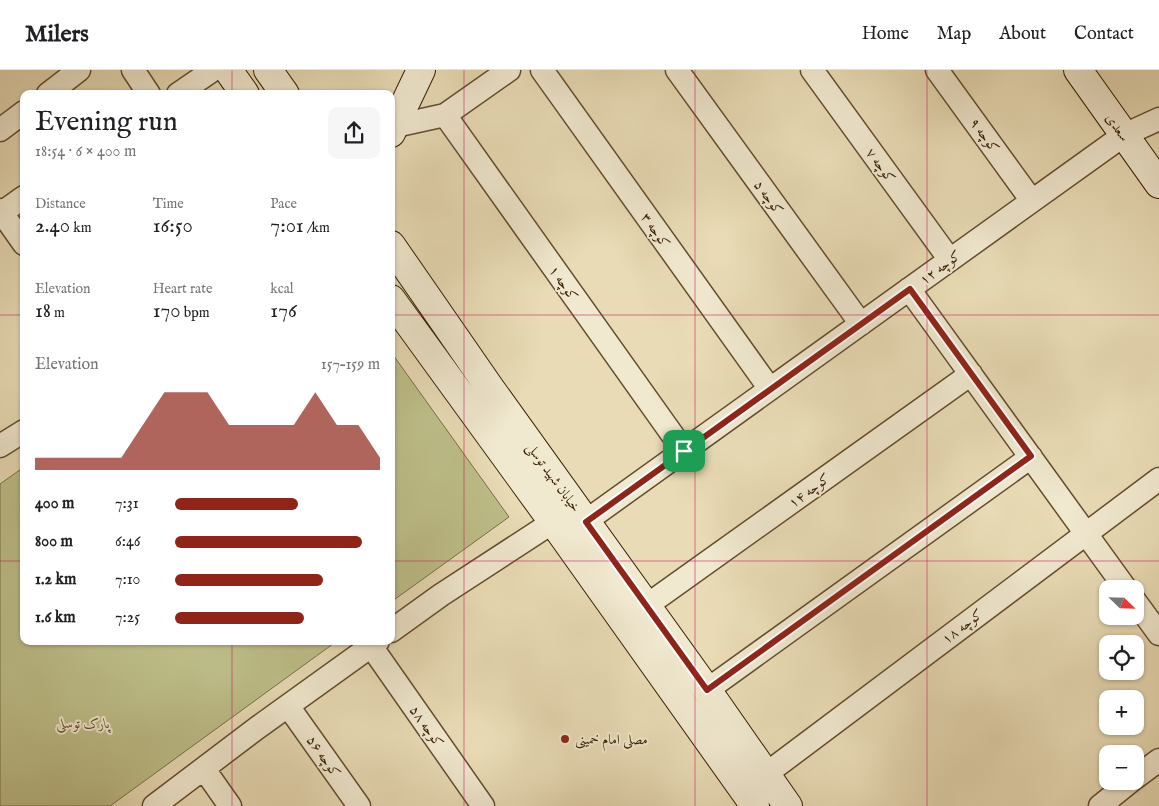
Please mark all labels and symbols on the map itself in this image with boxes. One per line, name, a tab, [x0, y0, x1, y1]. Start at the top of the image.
street label: سعدی	[1101, 110, 1133, 145]
street label: کوچه ۹	[965, 114, 1003, 157]
street label: کوچه ۷	[861, 144, 899, 187]
street label: کوچه ۵	[749, 176, 787, 219]
street label: کوچه ۳	[637, 209, 674, 252]
street label: کوچه ۱۲	[916, 247, 965, 289]
street label: کوچه ۱	[545, 262, 582, 305]
pin	[663, 430, 705, 472]
street label: خیابان شهید توسلی	[522, 439, 585, 516]
street label: کوچه ۱۴	[785, 470, 834, 512]
north arrow	[1099, 580, 1144, 625]
street label: کوچه ۱۸	[938, 605, 987, 648]
street label: کوچه ۵۸	[405, 702, 447, 751]
park label: پارک توسلی	[56, 715, 111, 734]
place label: مصلی امام خمینی	[575, 731, 648, 752]
street label: کوچه ۵۶	[302, 732, 344, 781]
marker: مصلی امام خمینی	[559, 733, 571, 745]

